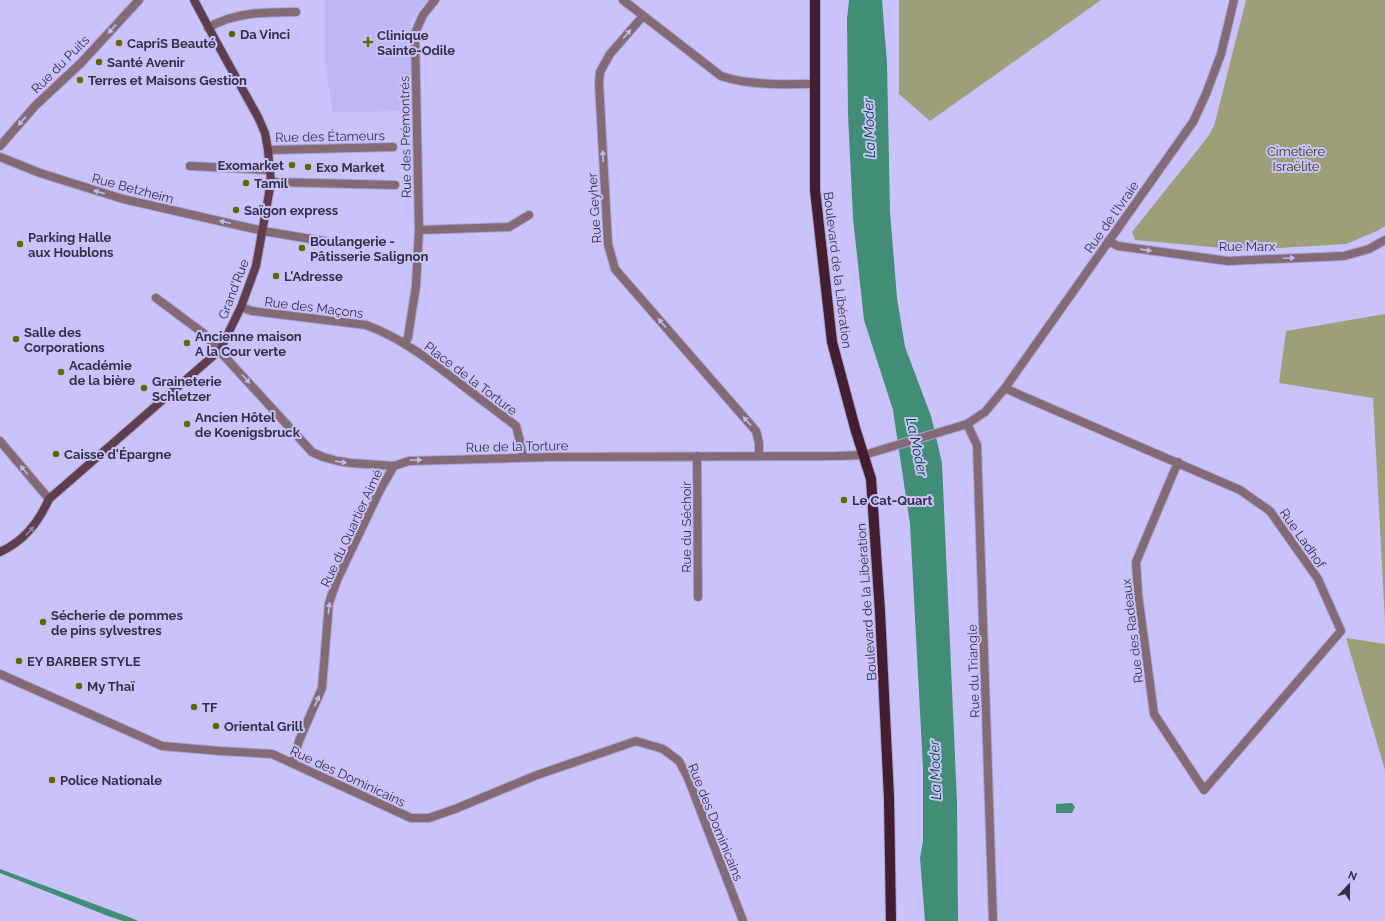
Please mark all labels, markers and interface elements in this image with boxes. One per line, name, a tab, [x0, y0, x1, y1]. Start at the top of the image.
one-way arrow	[108, 23, 117, 34]
place label: Da Vinci	[240, 27, 290, 42]
place label: Clinique Sainte-Odile	[377, 28, 455, 58]
marker: Da Vinci	[227, 29, 237, 39]
one-way arrow	[622, 30, 631, 39]
street label: Rue du Puits	[28, 32, 92, 96]
place label: CapriS Beauté	[127, 36, 216, 51]
marker: Clinique Sainte-Odile	[362, 36, 374, 48]
marker: CapriS Beauté	[114, 38, 124, 48]
place label: Santé Avenir	[107, 55, 185, 70]
marker: Santé Avenir	[94, 57, 104, 67]
place label: Terres et Maisons Gestion	[88, 73, 247, 88]
marker: Terres et Maisons Gestion	[75, 75, 85, 85]
street label: Rue des Prémontrés	[397, 76, 414, 198]
water label: La Moder	[860, 97, 878, 158]
one-way arrow	[17, 116, 26, 127]
street label: Rue des Étameurs	[275, 128, 385, 145]
park label: Cimetière Israëlite	[1267, 144, 1325, 174]
one-way arrow	[600, 149, 606, 162]
place label: Exomarket	[217, 158, 284, 173]
marker: Exomarket	[287, 160, 297, 170]
place label: Exo Market	[316, 160, 385, 175]
marker: Exo Market	[303, 162, 313, 172]
street label: Rue Betzheim	[90, 170, 175, 207]
street label: Rue Geyher	[585, 172, 604, 244]
place label: Tamil	[254, 176, 289, 191]
marker: Tamil	[241, 178, 251, 188]
street label: Rue de l'Ivraie	[1081, 178, 1142, 256]
one-way arrow	[92, 189, 104, 195]
street label: Boulevard de la Libération	[820, 191, 855, 349]
place label: Saïgon express	[244, 203, 339, 218]
marker: Saïgon express	[231, 205, 241, 215]
one-way arrow	[219, 219, 231, 225]
place label: Parking Halle aux Houblons	[28, 230, 114, 260]
place label: Boulangerie - Pâtisserie Salignon	[310, 234, 428, 264]
marker: Parking Halle aux Houblons	[15, 239, 25, 249]
street label: Rue Marx	[1219, 239, 1276, 254]
marker: Boulangerie - Pâtisserie Salignon	[297, 243, 307, 253]
one-way arrow	[1140, 246, 1152, 253]
one-way arrow	[1283, 255, 1296, 261]
street label: Grand'Rue	[215, 257, 252, 321]
place label: L'Adresse	[284, 269, 343, 284]
marker: L'Adresse	[271, 271, 281, 281]
street label: Rue des Maçons	[264, 294, 364, 321]
one-way arrow	[657, 318, 666, 328]
place label: Salle des Corporations	[24, 325, 105, 355]
place label: Ancienne maison A la Cour verte	[195, 329, 302, 359]
marker: Salle des Corporations	[11, 334, 21, 344]
marker: Ancienne maison A la Cour verte	[182, 338, 192, 348]
street label: Place de la Torture	[421, 339, 520, 418]
place label: Académie de la bière	[69, 358, 135, 388]
marker: Académie de la bière	[56, 367, 66, 377]
place label: Graineterie Schletzer	[152, 374, 222, 404]
one-way arrow	[241, 374, 250, 384]
marker: Graineterie Schletzer	[139, 383, 149, 393]
place label: Ancien Hôtel de Koenigsbruck	[195, 410, 301, 440]
one-way arrow	[743, 415, 752, 426]
water label: La Moder	[903, 416, 931, 479]
marker: Ancien Hôtel de Koenigsbruck	[182, 419, 192, 429]
street label: Rue de la Torture	[466, 438, 569, 455]
place label: Caisse d'Épargne	[64, 447, 171, 462]
marker: Caisse d'Épargne	[51, 449, 61, 459]
one-way arrow	[410, 457, 422, 464]
one-way arrow	[335, 458, 348, 465]
one-way arrow	[20, 465, 29, 476]
street label: Rue du Quartier Aimé	[318, 466, 386, 590]
street label: Rue du Séchoir	[679, 481, 694, 573]
place label: Le Cat-Quart	[852, 493, 933, 508]
marker: Le Cat-Quart	[839, 495, 849, 505]
street label: Rue Ladhof	[1277, 506, 1329, 572]
street label: Boulevard de la Libération	[854, 523, 879, 681]
one-way arrow	[25, 525, 34, 536]
street label: Rue des Radeaux	[1119, 578, 1146, 684]
one-way arrow	[326, 602, 332, 615]
place label: Sécherie de pommes de pins sylvestres	[51, 608, 183, 638]
marker: Sécherie de pommes de pins sylvestres	[38, 617, 48, 627]
street label: Rue du Triangle	[964, 623, 983, 718]
place label: EY BARBER STYLE	[27, 654, 141, 669]
marker: EY BARBER STYLE	[14, 656, 24, 666]
place label: My Thaï	[87, 679, 135, 694]
marker: My Thaï	[74, 681, 84, 691]
one-way arrow	[314, 695, 320, 706]
place label: TF	[202, 700, 218, 715]
marker: TF	[189, 702, 199, 712]
place label: Oriental Grill	[224, 719, 304, 734]
marker: Oriental Grill	[211, 721, 221, 731]
water label: La Moder	[926, 739, 944, 800]
street label: Rue des Dominicains	[288, 743, 408, 810]
street label: Rue des Dominicains	[685, 761, 746, 883]
place label: Police Nationale	[60, 773, 162, 788]
marker: Police Nationale	[47, 775, 57, 785]
north arrow	[1329, 865, 1369, 905]
text: N	[1346, 869, 1359, 884]

